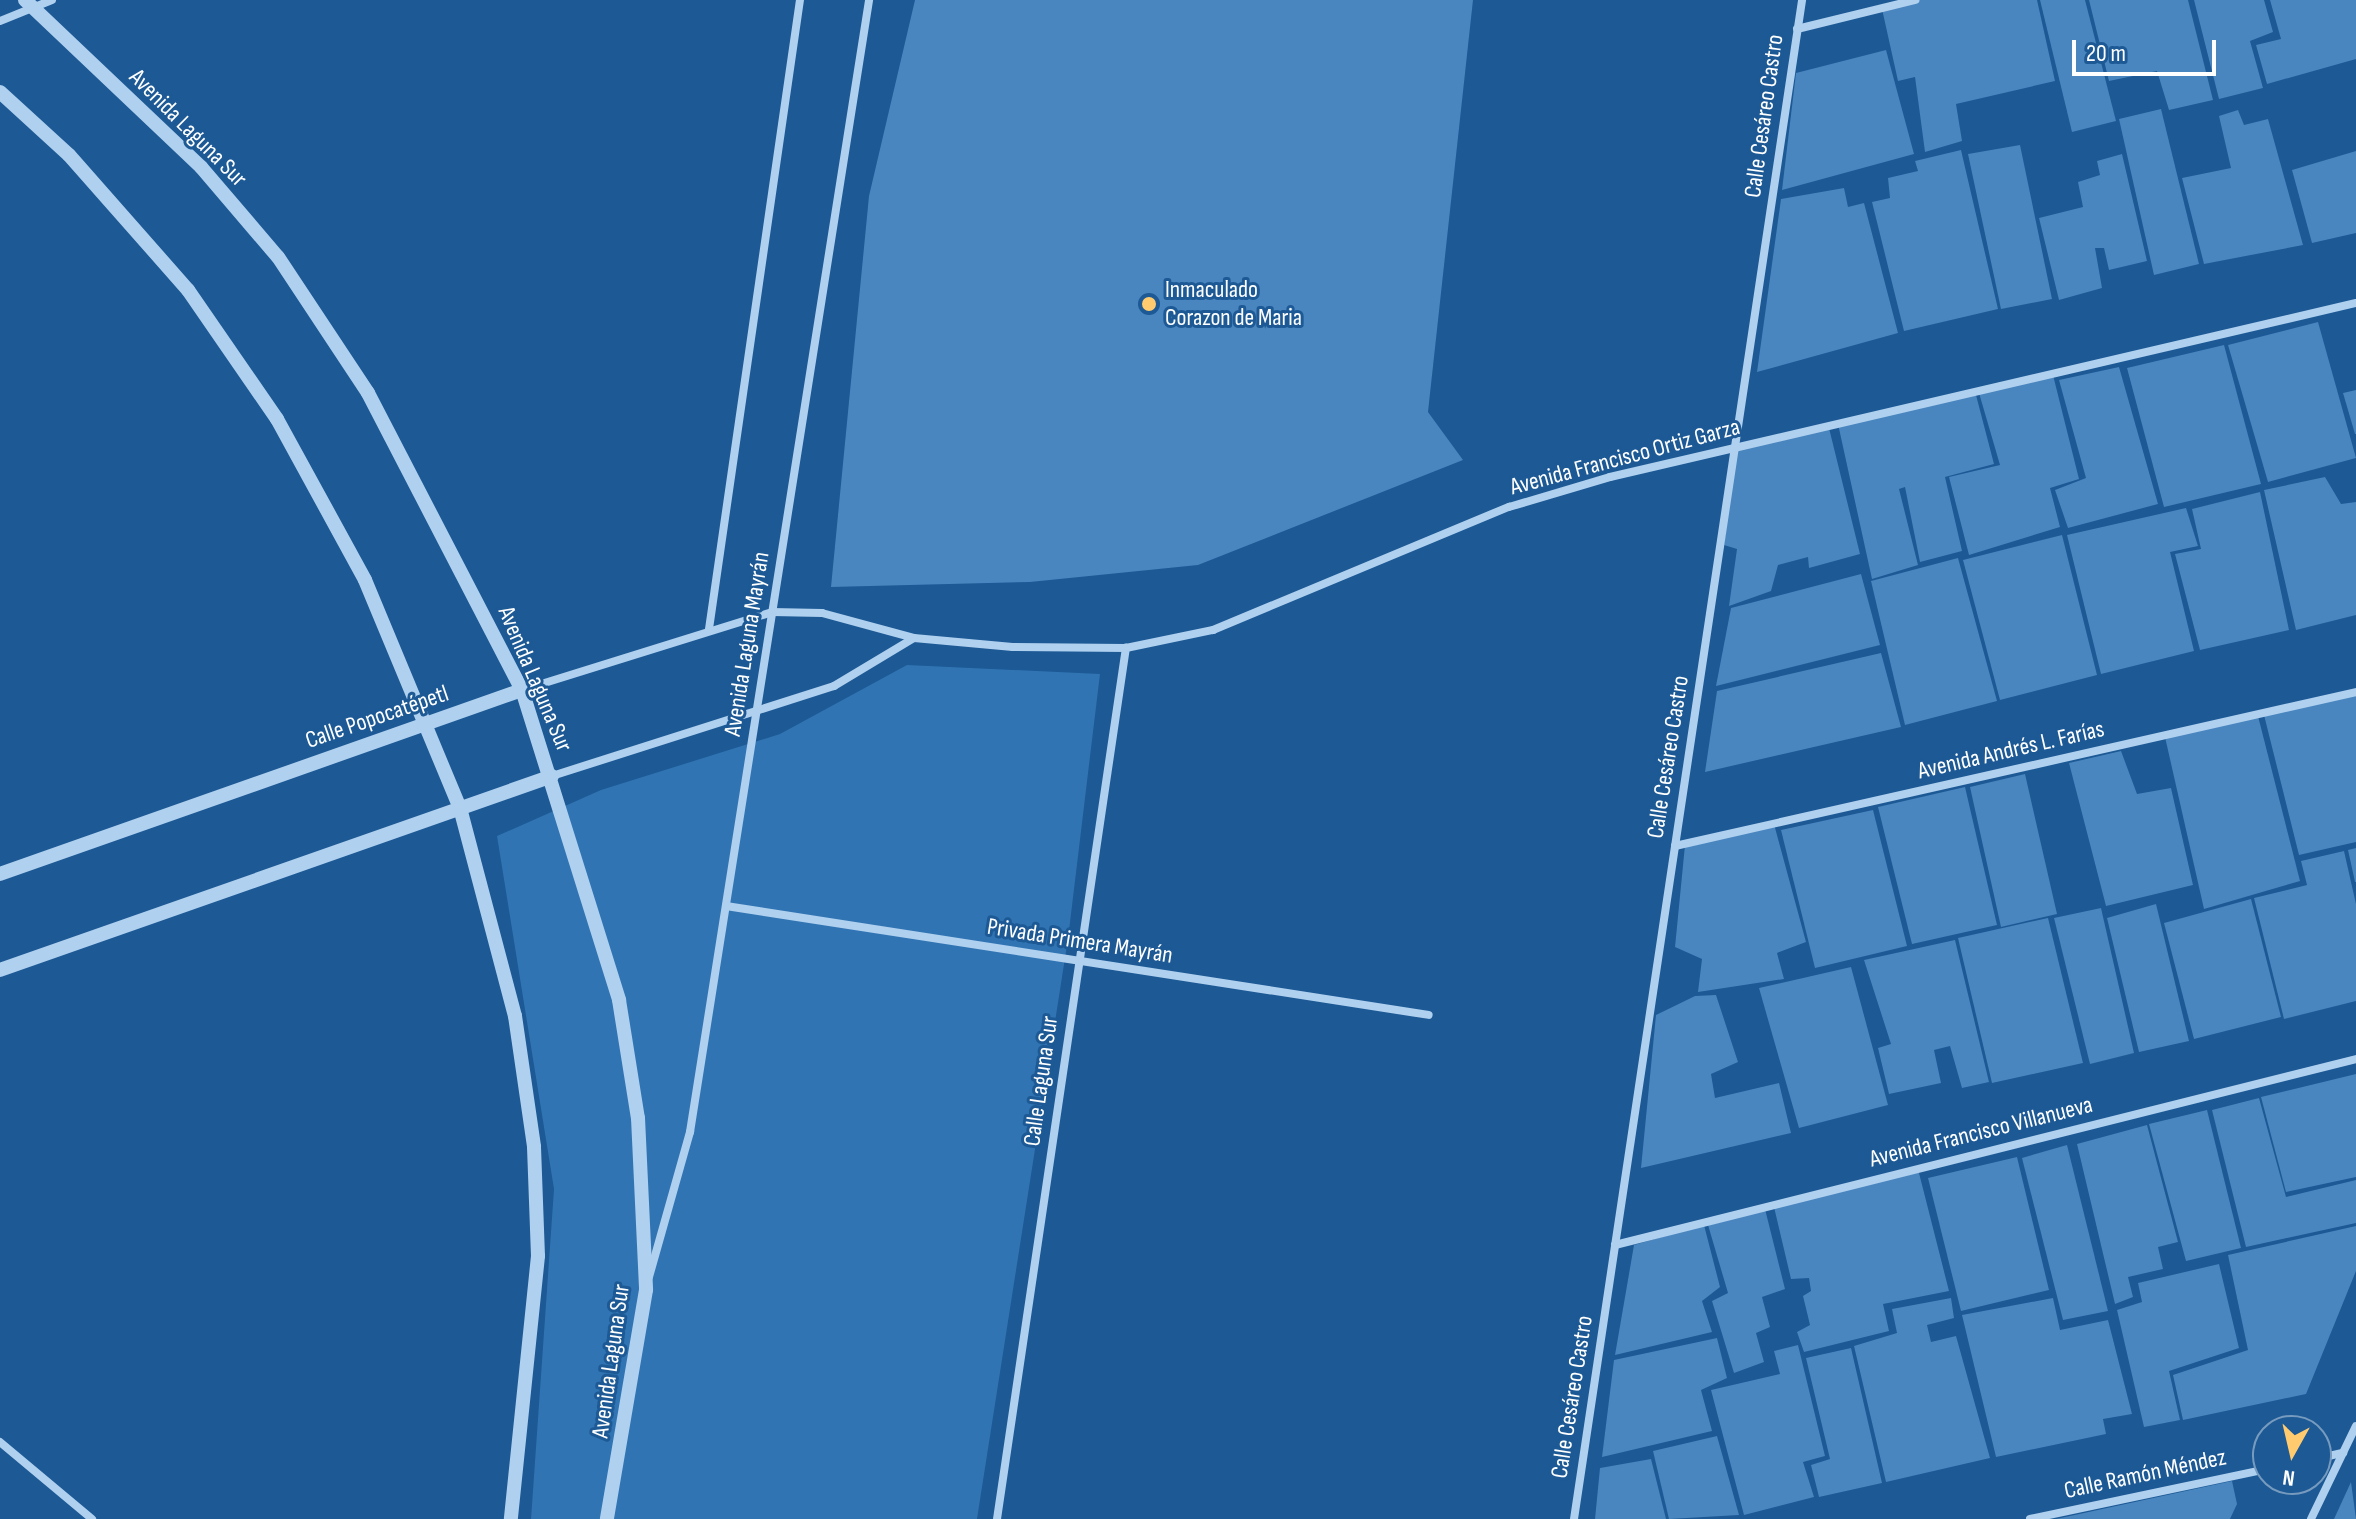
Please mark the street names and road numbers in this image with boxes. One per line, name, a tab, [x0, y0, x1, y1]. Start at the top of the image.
street label: Calle Cesáreo Castro	[1738, 33, 1790, 199]
street label: Avenida Laguna Sur	[123, 63, 253, 193]
street label: Avenida Francisco Ortiz Garza	[1507, 412, 1743, 502]
street label: Avenida Laguna Mayrán	[718, 550, 776, 738]
street label: Avenida Laguna Sur	[492, 602, 578, 756]
street label: Calle Cesáreo Castro	[1641, 674, 1695, 840]
street label: Calle Popocatépetl	[302, 679, 452, 755]
street label: Avenida Andrés L. Farías	[1915, 715, 2107, 785]
street label: Privada Primera Mayrán	[985, 912, 1175, 970]
street label: Calle Laguna Sur	[1018, 1014, 1064, 1148]
street label: Avenida Francisco Villanueva	[1866, 1090, 2096, 1174]
street label: Avenida Laguna Sur	[586, 1282, 636, 1440]
street label: Calle Cesáreo Castro	[1545, 1314, 1599, 1480]
street label: Calle Ramón Méndez	[2061, 1443, 2229, 1505]

